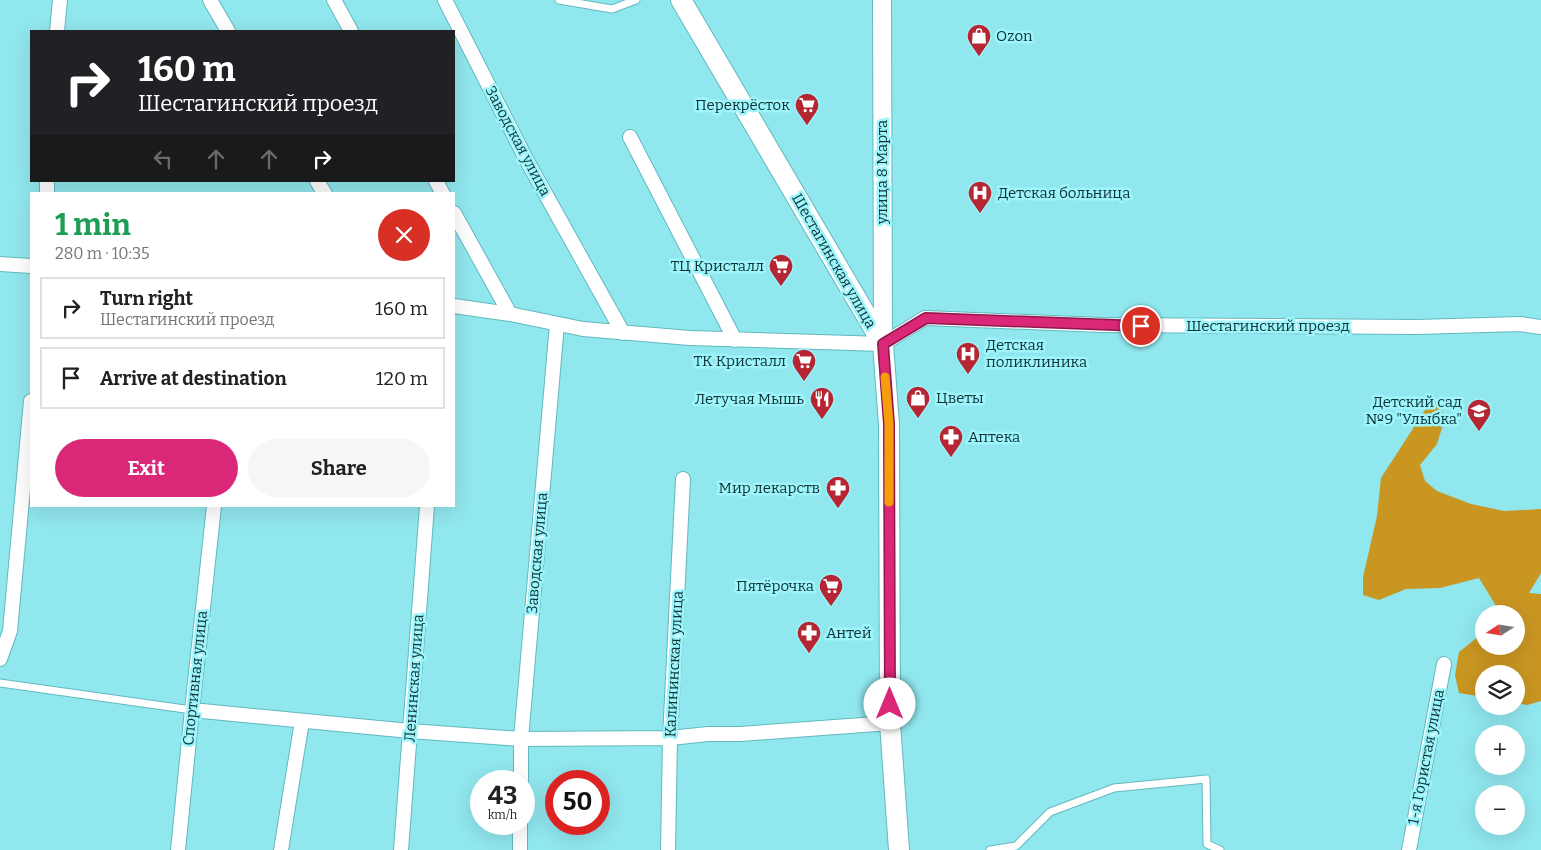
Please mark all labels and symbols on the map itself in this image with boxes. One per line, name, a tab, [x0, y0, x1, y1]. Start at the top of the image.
shop icon: Ozon	[966, 23, 992, 57]
place label: Ozon	[996, 27, 1033, 45]
street label: Заводская улица	[481, 83, 555, 199]
supermarket icon: Перекрёсток	[794, 92, 820, 126]
place label: Перекрёсток	[695, 96, 790, 114]
street label: улица 8 Марта	[873, 120, 891, 225]
hospital icon: Детская больница	[967, 180, 993, 214]
place label: Детская больница	[998, 184, 1130, 202]
street label: Шестагинская улица	[788, 190, 880, 332]
supermarket icon: ТЦ Кристалл	[768, 253, 794, 287]
place label: ТЦ Кристалл	[670, 257, 764, 275]
pin	[1120, 305, 1162, 347]
street label: Шестагинский проезд	[1186, 317, 1350, 335]
place label: Детская поликлиника	[986, 336, 1087, 371]
hospital icon: Детская поликлиника	[955, 341, 981, 375]
supermarket icon: ТК Кристалл	[791, 348, 817, 382]
place label: ТК Кристалл	[694, 352, 786, 370]
shop icon: Цветы	[905, 385, 931, 419]
restaurant icon: Летучая Мышь	[809, 386, 835, 420]
place label: Цветы	[936, 389, 984, 407]
place label: Летучая Мышь	[695, 390, 804, 408]
place label: Детский сад №9 "Улыбка"	[1366, 393, 1462, 428]
school or university icon: Детский сад №9 "Улыбка"	[1466, 398, 1492, 432]
pharmacy icon: Аптека	[938, 424, 964, 458]
place label: Аптека	[968, 428, 1020, 446]
pharmacy icon: Мир лекарств	[825, 475, 851, 509]
place label: Мир лекарств	[719, 479, 820, 497]
street label: Заводская улица	[523, 491, 551, 615]
supermarket icon: Пятёрочка	[818, 573, 844, 607]
place label: Пятёрочка	[736, 577, 814, 595]
street label: Калининская улица	[661, 590, 687, 738]
north arrow	[1475, 605, 1525, 655]
street label: Спортивная улица	[179, 610, 211, 746]
street label: Ленинская улица	[401, 614, 427, 742]
pharmacy icon: Антей	[796, 620, 822, 654]
place label: Антей	[826, 624, 872, 642]
position arrow	[863, 677, 915, 729]
street label: 1-я Гористая улица	[1404, 688, 1448, 826]
speed limit sign: 50	[545, 770, 610, 835]

